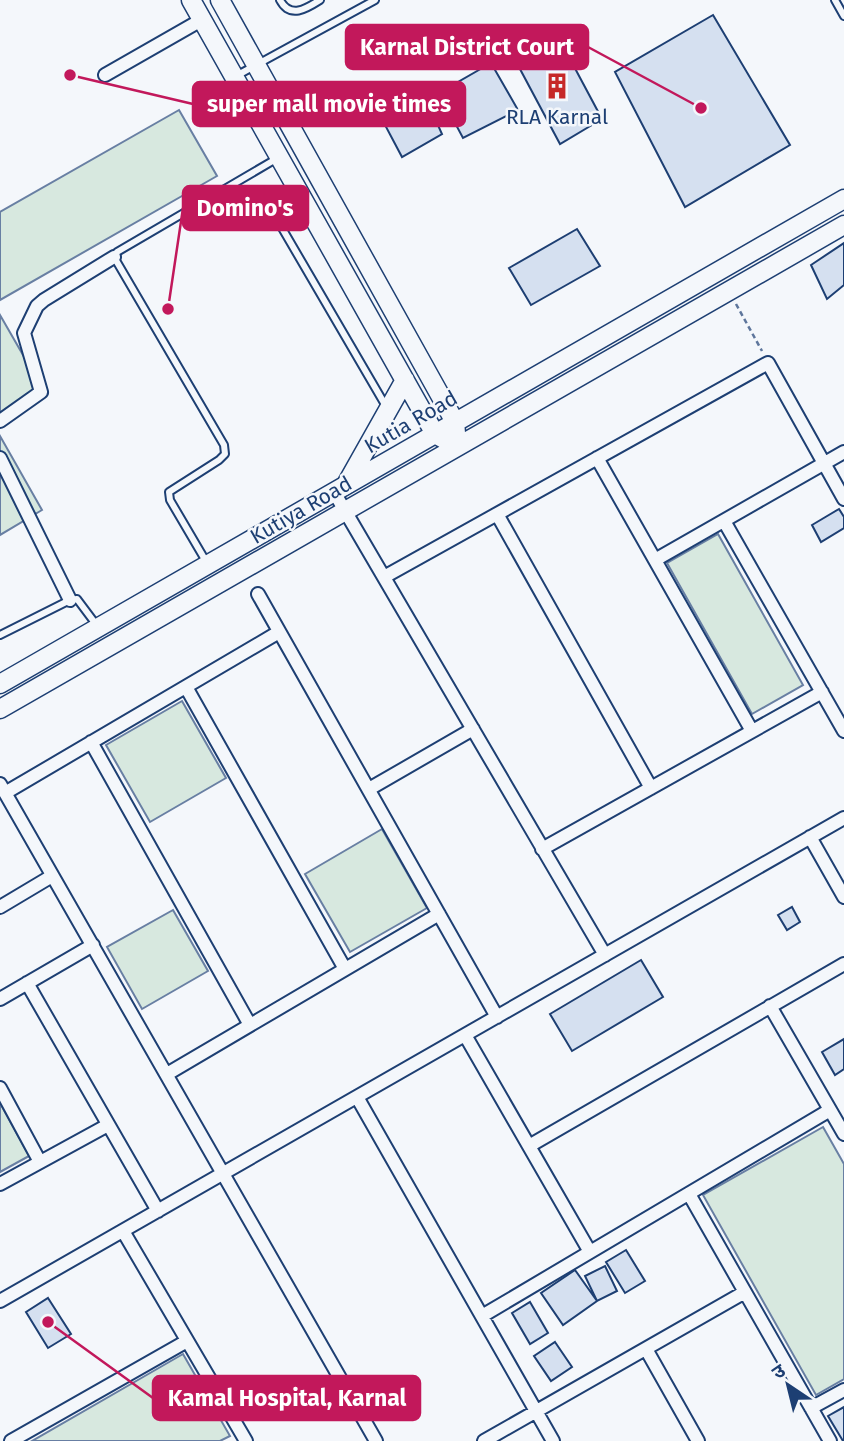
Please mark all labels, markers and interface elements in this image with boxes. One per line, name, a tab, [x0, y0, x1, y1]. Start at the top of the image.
callout: Karnal District Court	[346, 25, 588, 69]
text: Karnal District Court	[360, 33, 575, 61]
building icon: RLA Karnal	[542, 71, 572, 101]
callout: super mall movie times	[193, 82, 465, 126]
text: super mall movie times	[207, 90, 451, 118]
place label: RLA Karnal	[506, 104, 608, 130]
callout: Domino's	[183, 186, 308, 230]
text: Domino's	[196, 194, 294, 222]
street label: Kutia Road	[360, 385, 462, 459]
street label: Kutiya Road	[245, 470, 357, 550]
north arrow	[753, 1350, 823, 1420]
text: उ	[767, 1358, 790, 1384]
callout: Kamal Hospital, Karnal	[153, 1376, 420, 1420]
text: Kamal Hospital, Karnal	[168, 1384, 407, 1412]

